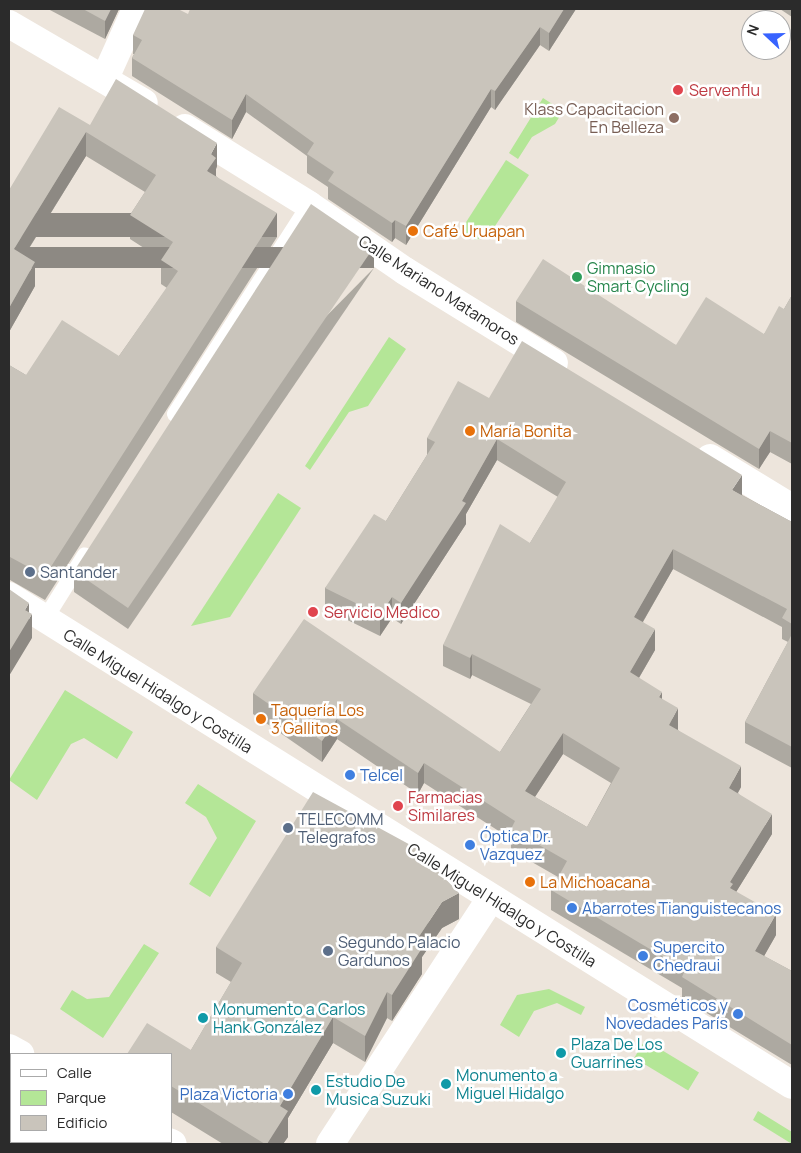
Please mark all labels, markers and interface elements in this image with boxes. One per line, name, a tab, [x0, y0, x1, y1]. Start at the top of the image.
north arrow	[741, 10, 791, 60]
text: N	[742, 22, 763, 38]
place label: Servenflu	[689, 80, 760, 100]
marker: Servenflu	[671, 83, 685, 97]
place label: Klass Capacitacion En Belleza	[524, 99, 664, 137]
marker: Klass Capacitacion En Belleza	[668, 112, 680, 124]
place label: Café Uruapan	[423, 221, 525, 241]
marker: Café Uruapan	[407, 225, 419, 237]
street label: Calle Mariano Matamoros	[355, 231, 523, 349]
place label: Gimnasio Smart Cycling	[587, 258, 689, 296]
marker: Gimnasio Smart Cycling	[571, 271, 583, 283]
place label: María Bonita	[480, 421, 572, 441]
marker: María Bonita	[464, 425, 476, 437]
place label: Santander	[40, 562, 118, 582]
marker: Santander	[24, 566, 36, 578]
place label: Servicio Medico	[324, 602, 440, 622]
marker: Servicio Medico	[306, 605, 320, 619]
street label: Calle Miguel Hidalgo y Costilla	[60, 625, 256, 757]
place label: Taquería Los 3 Gallitos	[271, 700, 364, 738]
marker: Taquería Los 3 Gallitos	[255, 713, 267, 725]
place label: Telcel	[360, 765, 403, 785]
marker: Telcel	[344, 769, 356, 781]
place label: Farmacias Similares	[408, 787, 482, 825]
marker: Farmacias Similares	[392, 800, 404, 812]
place label: TELECOMM Telegrafos	[298, 809, 383, 847]
marker: TELECOMM Telegrafos	[282, 822, 294, 834]
place label: Óptica Dr. Vazquez	[480, 826, 551, 864]
street label: Calle Miguel Hidalgo y Costilla	[404, 839, 600, 971]
marker: Óptica Dr. Vazquez	[464, 839, 476, 851]
place label: La Michoacana	[540, 872, 650, 892]
marker: La Michoacana	[524, 876, 536, 888]
place label: Abarrotes Tianguistecanos	[582, 898, 782, 918]
marker: Abarrotes Tianguistecanos	[566, 902, 578, 914]
place label: Segundo Palacio Gardunos	[338, 932, 460, 970]
place label: Supercito Chedraui	[653, 937, 725, 975]
marker: Segundo Palacio Gardunos	[322, 945, 334, 957]
marker: Supercito Chedraui	[637, 950, 649, 962]
place label: Cosméticos y Novedades París	[606, 995, 728, 1033]
place label: Monumento a Carlos Hank González	[213, 999, 366, 1037]
marker: Cosméticos y Novedades París	[732, 1008, 744, 1020]
marker: Monumento a Carlos Hank González	[197, 1012, 209, 1024]
place label: Plaza De Los Guarrines	[571, 1034, 663, 1072]
marker: Plaza De Los Guarrines	[555, 1047, 567, 1059]
legend	[10, 1053, 172, 1143]
text: Calle	[57, 1062, 92, 1083]
place label: Monumento a Miguel Hidalgo	[456, 1065, 564, 1103]
place label: Estudio De Musica Suzuki	[326, 1071, 431, 1109]
marker: Monumento a Miguel Hidalgo	[440, 1078, 452, 1090]
place label: Plaza Victoria	[180, 1084, 278, 1104]
marker: Estudio De Musica Suzuki	[310, 1084, 322, 1096]
text: Parque	[57, 1087, 106, 1108]
marker: Plaza Victoria	[282, 1088, 294, 1100]
text: Edificio	[57, 1112, 107, 1133]

